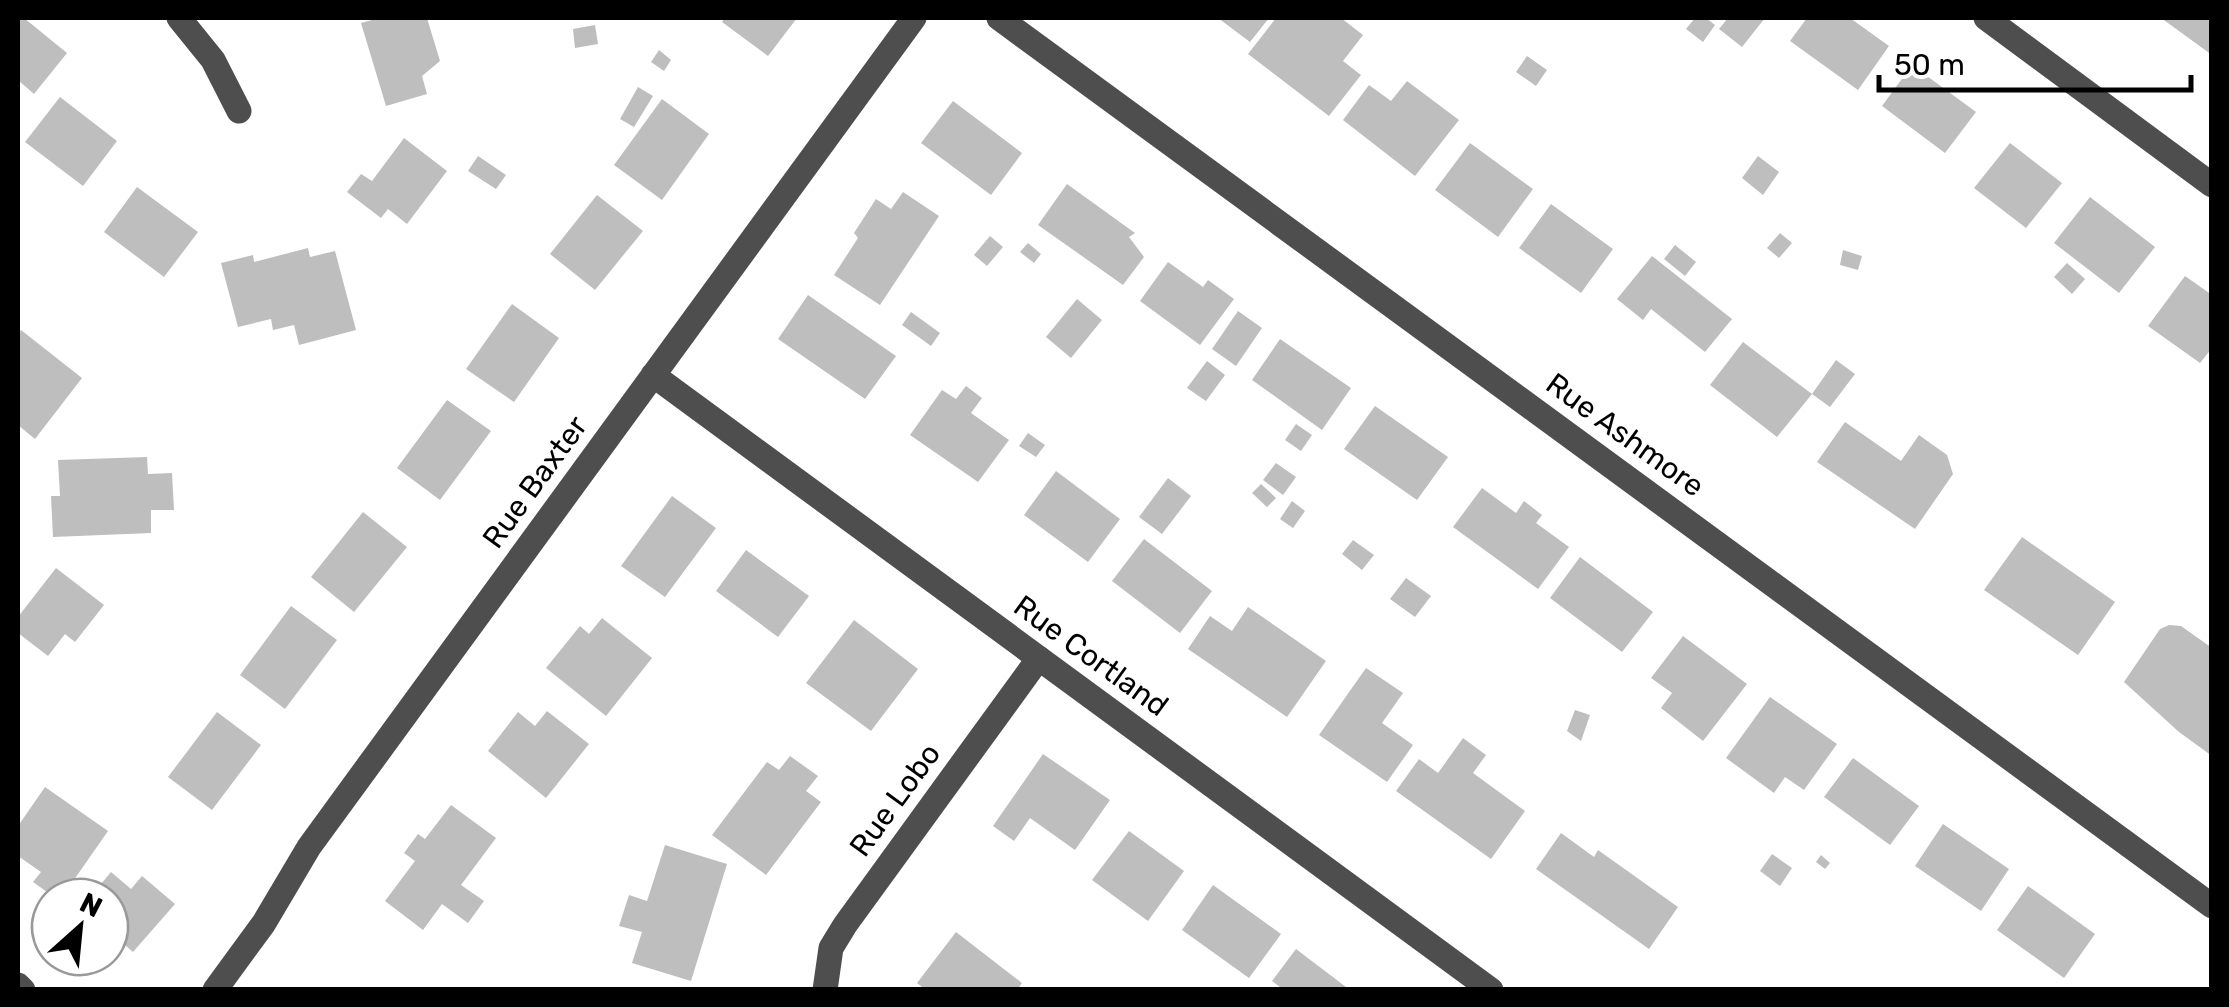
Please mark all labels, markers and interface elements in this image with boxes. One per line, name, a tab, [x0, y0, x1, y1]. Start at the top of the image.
scale bar	[1879, 30, 2192, 92]
text: 50 m	[1894, 47, 1965, 83]
street label: Rue Ashmore	[1539, 366, 1711, 504]
street label: Rue Baxter	[475, 408, 595, 555]
street label: Rue Cortland	[1007, 588, 1175, 724]
street label: Rue Lobo	[842, 737, 948, 863]
north arrow	[30, 877, 130, 977]
text: N	[75, 886, 108, 924]

